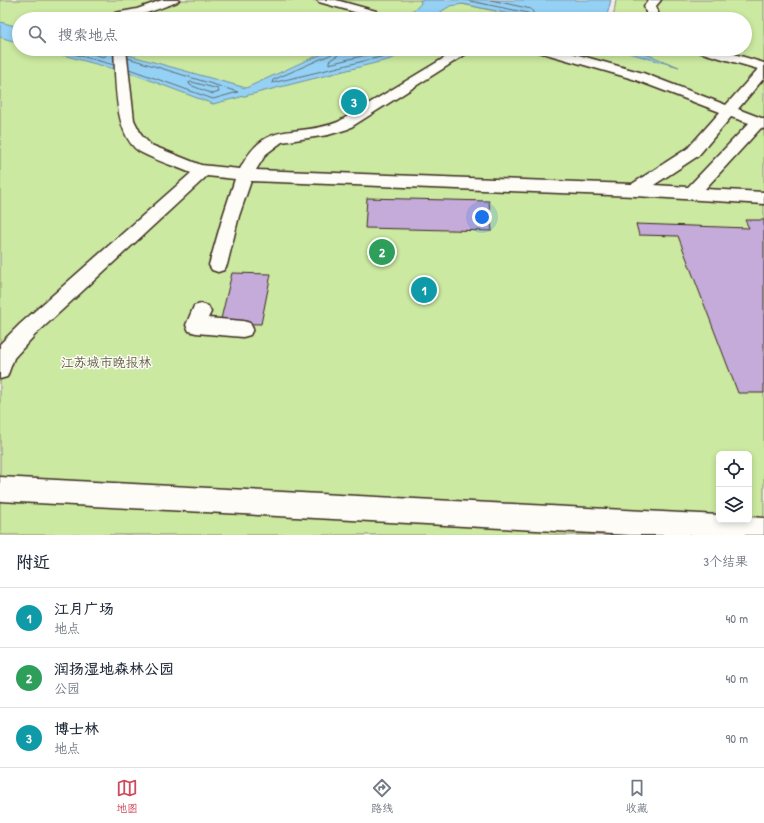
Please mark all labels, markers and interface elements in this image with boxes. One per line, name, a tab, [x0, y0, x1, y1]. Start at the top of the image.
search box	[12, 12, 752, 56]
icon: search	[26, 23, 48, 45]
text: 搜索地点	[58, 24, 118, 45]
pin: 3	[341, 87, 367, 117]
your location	[472, 207, 492, 227]
pin: 2	[369, 237, 395, 267]
pin: 1	[411, 275, 437, 305]
park label: 江苏城市晚报林	[60, 353, 152, 371]
map controls	[716, 451, 752, 523]
button: locate	[716, 451, 752, 487]
button: layers	[716, 487, 752, 523]
text: 附近	[16, 550, 50, 573]
text: 3个结果	[703, 552, 748, 570]
text: 江月广场	[54, 598, 114, 619]
text: 1	[27, 609, 31, 627]
text: 40 m	[725, 609, 748, 627]
text: 地点	[54, 619, 80, 637]
text: 润扬湿地森林公园	[54, 658, 174, 679]
text: 2	[26, 669, 32, 687]
text: 40 m	[725, 669, 748, 687]
text: 公园	[54, 679, 80, 697]
text: 博士林	[54, 718, 99, 739]
text: 3	[26, 729, 32, 747]
text: 90 m	[726, 729, 748, 747]
text: 地点	[54, 739, 80, 757]
tab: 地图	[116, 777, 138, 815]
tab: 路线	[371, 777, 393, 815]
tab: 收藏	[626, 777, 648, 815]

